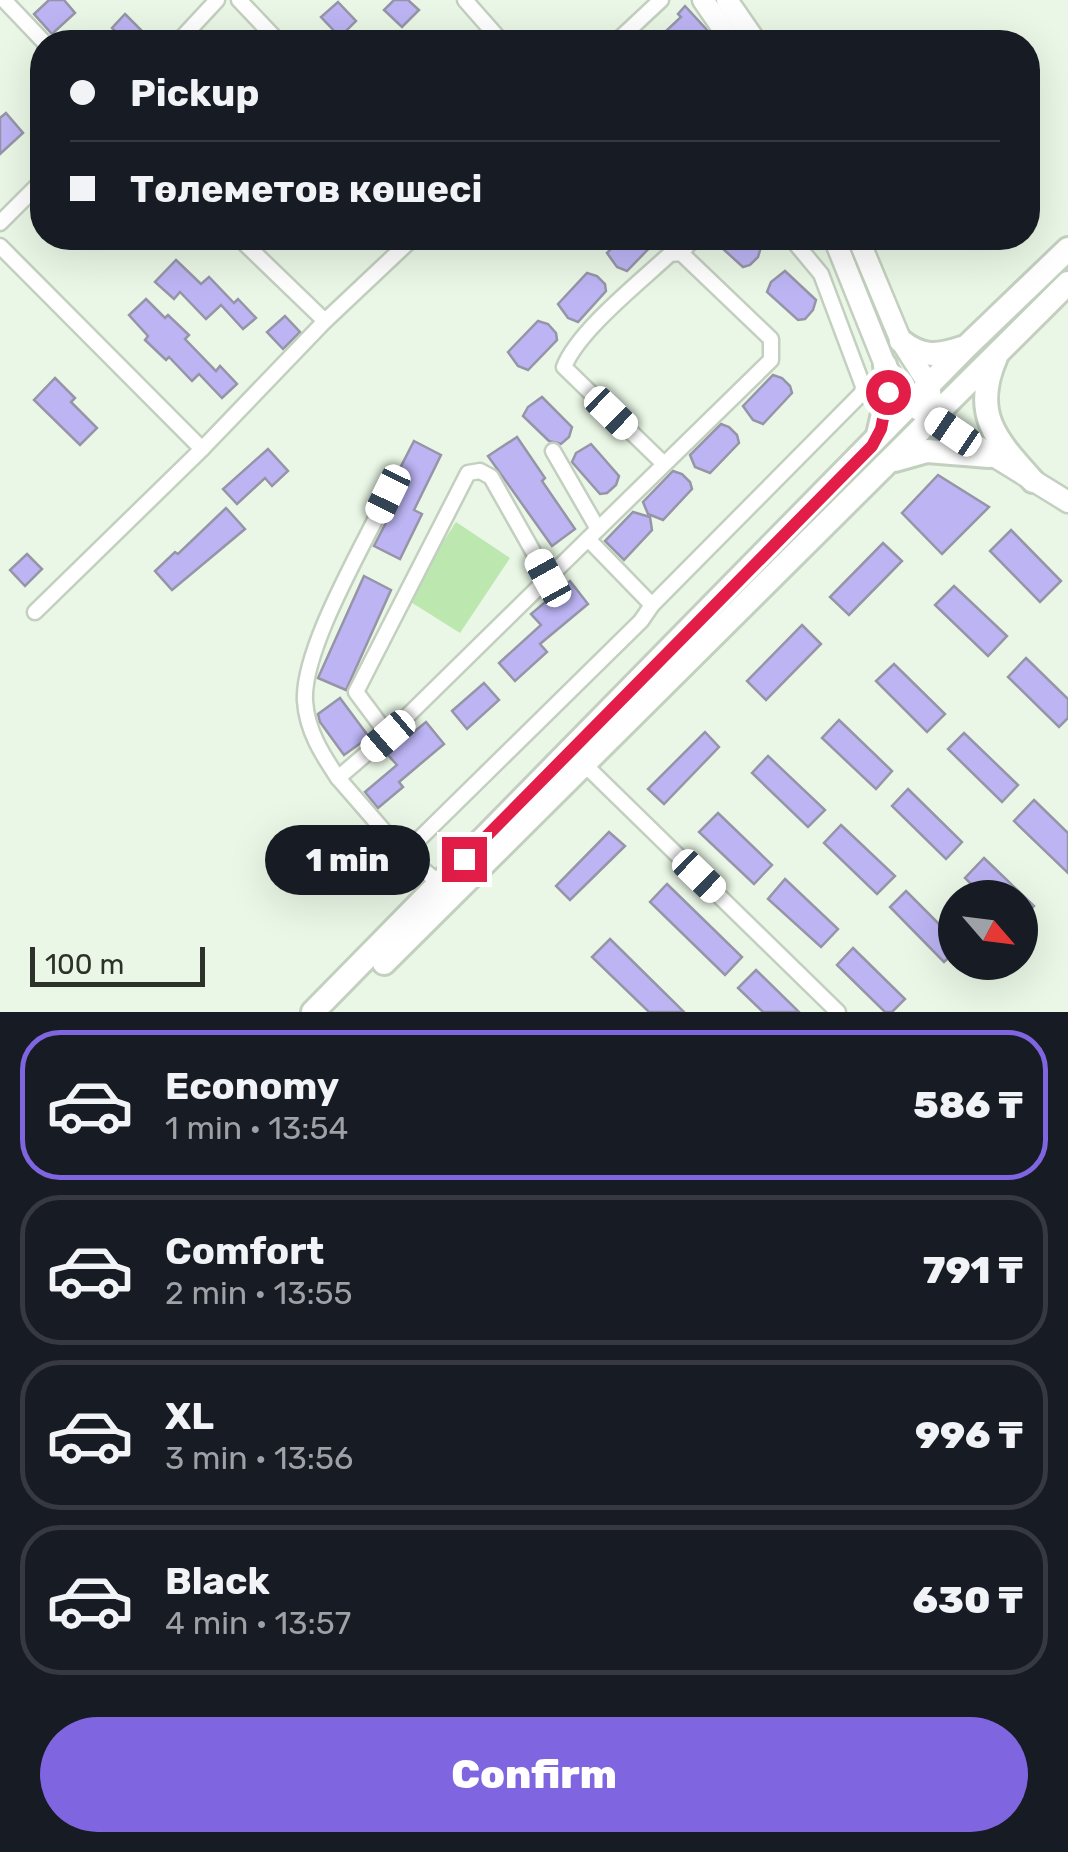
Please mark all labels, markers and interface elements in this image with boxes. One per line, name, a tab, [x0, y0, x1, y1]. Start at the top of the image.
text: Pickup	[130, 70, 259, 116]
text: Төлеметов көшесі	[130, 166, 482, 212]
route start	[866, 370, 911, 415]
car	[579, 381, 643, 445]
car	[920, 403, 986, 461]
car	[361, 460, 415, 528]
car	[520, 544, 576, 612]
car	[356, 705, 420, 767]
callout: 1 min	[264, 824, 429, 894]
route end	[442, 837, 487, 882]
text: 1 min	[306, 841, 389, 879]
car	[667, 844, 731, 908]
north arrow	[938, 880, 1038, 980]
map controls	[938, 880, 1038, 980]
scale bar	[30, 942, 205, 986]
text: 100 m	[45, 948, 124, 981]
icon: car	[45, 1060, 135, 1150]
text: Economy	[165, 1063, 339, 1109]
text: 586 ₸	[913, 1082, 1023, 1128]
text: 1 min · 13:54	[165, 1109, 348, 1147]
icon: car	[45, 1225, 135, 1315]
text: Comfort	[165, 1228, 324, 1274]
text: 791 ₸	[923, 1247, 1023, 1293]
text: 2 min · 13:55	[165, 1274, 353, 1312]
icon: car	[45, 1390, 135, 1480]
text: XL	[165, 1393, 214, 1439]
text: 996 ₸	[915, 1412, 1023, 1458]
text: 3 min · 13:56	[165, 1439, 353, 1477]
icon: car	[45, 1555, 135, 1645]
text: Black	[165, 1558, 270, 1604]
text: 630 ₸	[913, 1577, 1023, 1623]
text: 4 min · 13:57	[165, 1604, 351, 1642]
button: Confirm	[40, 1717, 1028, 1832]

